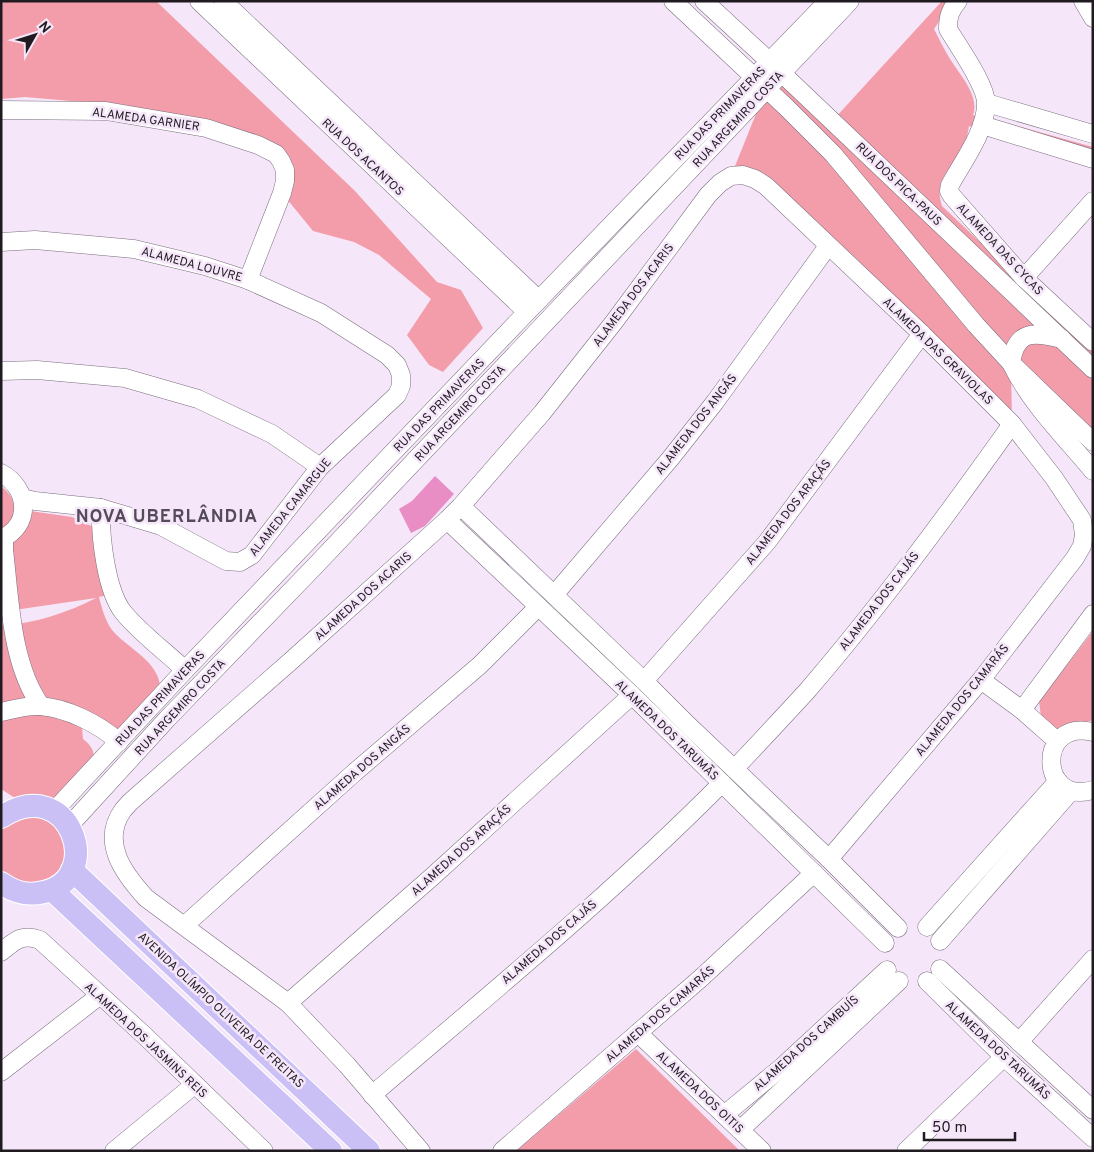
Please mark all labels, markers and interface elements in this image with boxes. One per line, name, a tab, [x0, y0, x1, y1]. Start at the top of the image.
north arrow	[10, 10, 60, 60]
text: N	[34, 19, 54, 37]
street label: RUA DAS PRIMAVERAS	[672, 63, 770, 164]
street label: RUA ARGEMIRO COSTA	[690, 68, 788, 171]
street label: ALAMEDA GARNIER	[91, 105, 201, 135]
street label: RUA DOS ACANTOS	[318, 116, 407, 200]
street label: RUA DOS PICA-PAUS	[852, 139, 945, 230]
street label: ALAMEDA DAS CYCAS	[952, 200, 1046, 299]
street label: ALAMEDA DOS ACARIS	[590, 241, 678, 351]
street label: ALAMEDA LOUVRE	[139, 244, 244, 286]
street label: ALAMEDA DAS GRAVIOLAS	[879, 295, 996, 409]
street label: RUA DAS PRIMAVERAS	[391, 355, 489, 456]
street label: RUA ARGEMIRO COSTA	[412, 362, 510, 465]
street label: ALAMEDA DOS ANGÁS	[652, 371, 741, 478]
street label: ALAMEDA CAMARGUE	[246, 455, 335, 560]
street label: ALAMEDA DOS ARAÇÁS	[743, 457, 835, 569]
district label: NOVA UBERLÂNDIA	[76, 504, 258, 529]
street label: ALAMEDA DOS ACARIS	[312, 549, 416, 645]
street label: ALAMEDA DOS CAJÁS	[836, 549, 923, 654]
street label: ALAMEDA DOS CAMARÁS	[912, 641, 1013, 760]
street label: RUA DAS PRIMAVERAS	[112, 648, 209, 750]
street label: RUA ARGEMIRO COSTA	[132, 656, 230, 759]
street label: ALAMEDA DOS TARUMÃS	[611, 677, 722, 784]
street label: ALAMEDA DOS ANGÁS	[311, 721, 415, 814]
street label: ALAMEDA DOS ARAÇÁS	[408, 801, 515, 900]
street label: ALAMEDA DOS CAJÁS	[499, 897, 601, 989]
street label: AVENIDA OLÍMPIO OLIVEIRA DE FREITAS	[134, 929, 307, 1092]
street label: ALAMEDA DOS CAMARÁS	[603, 963, 719, 1067]
street label: ALAMEDA DOS JASMINS REIS	[80, 979, 210, 1102]
street label: ALAMEDA DOS CAMBUÍS	[751, 992, 863, 1095]
street label: ALAMEDA DOS TARUMÃS	[941, 998, 1053, 1104]
street label: ALAMEDA DOS OITIS	[652, 1048, 747, 1138]
scale bar	[924, 1110, 1015, 1142]
text: 50 m	[932, 1119, 967, 1138]

